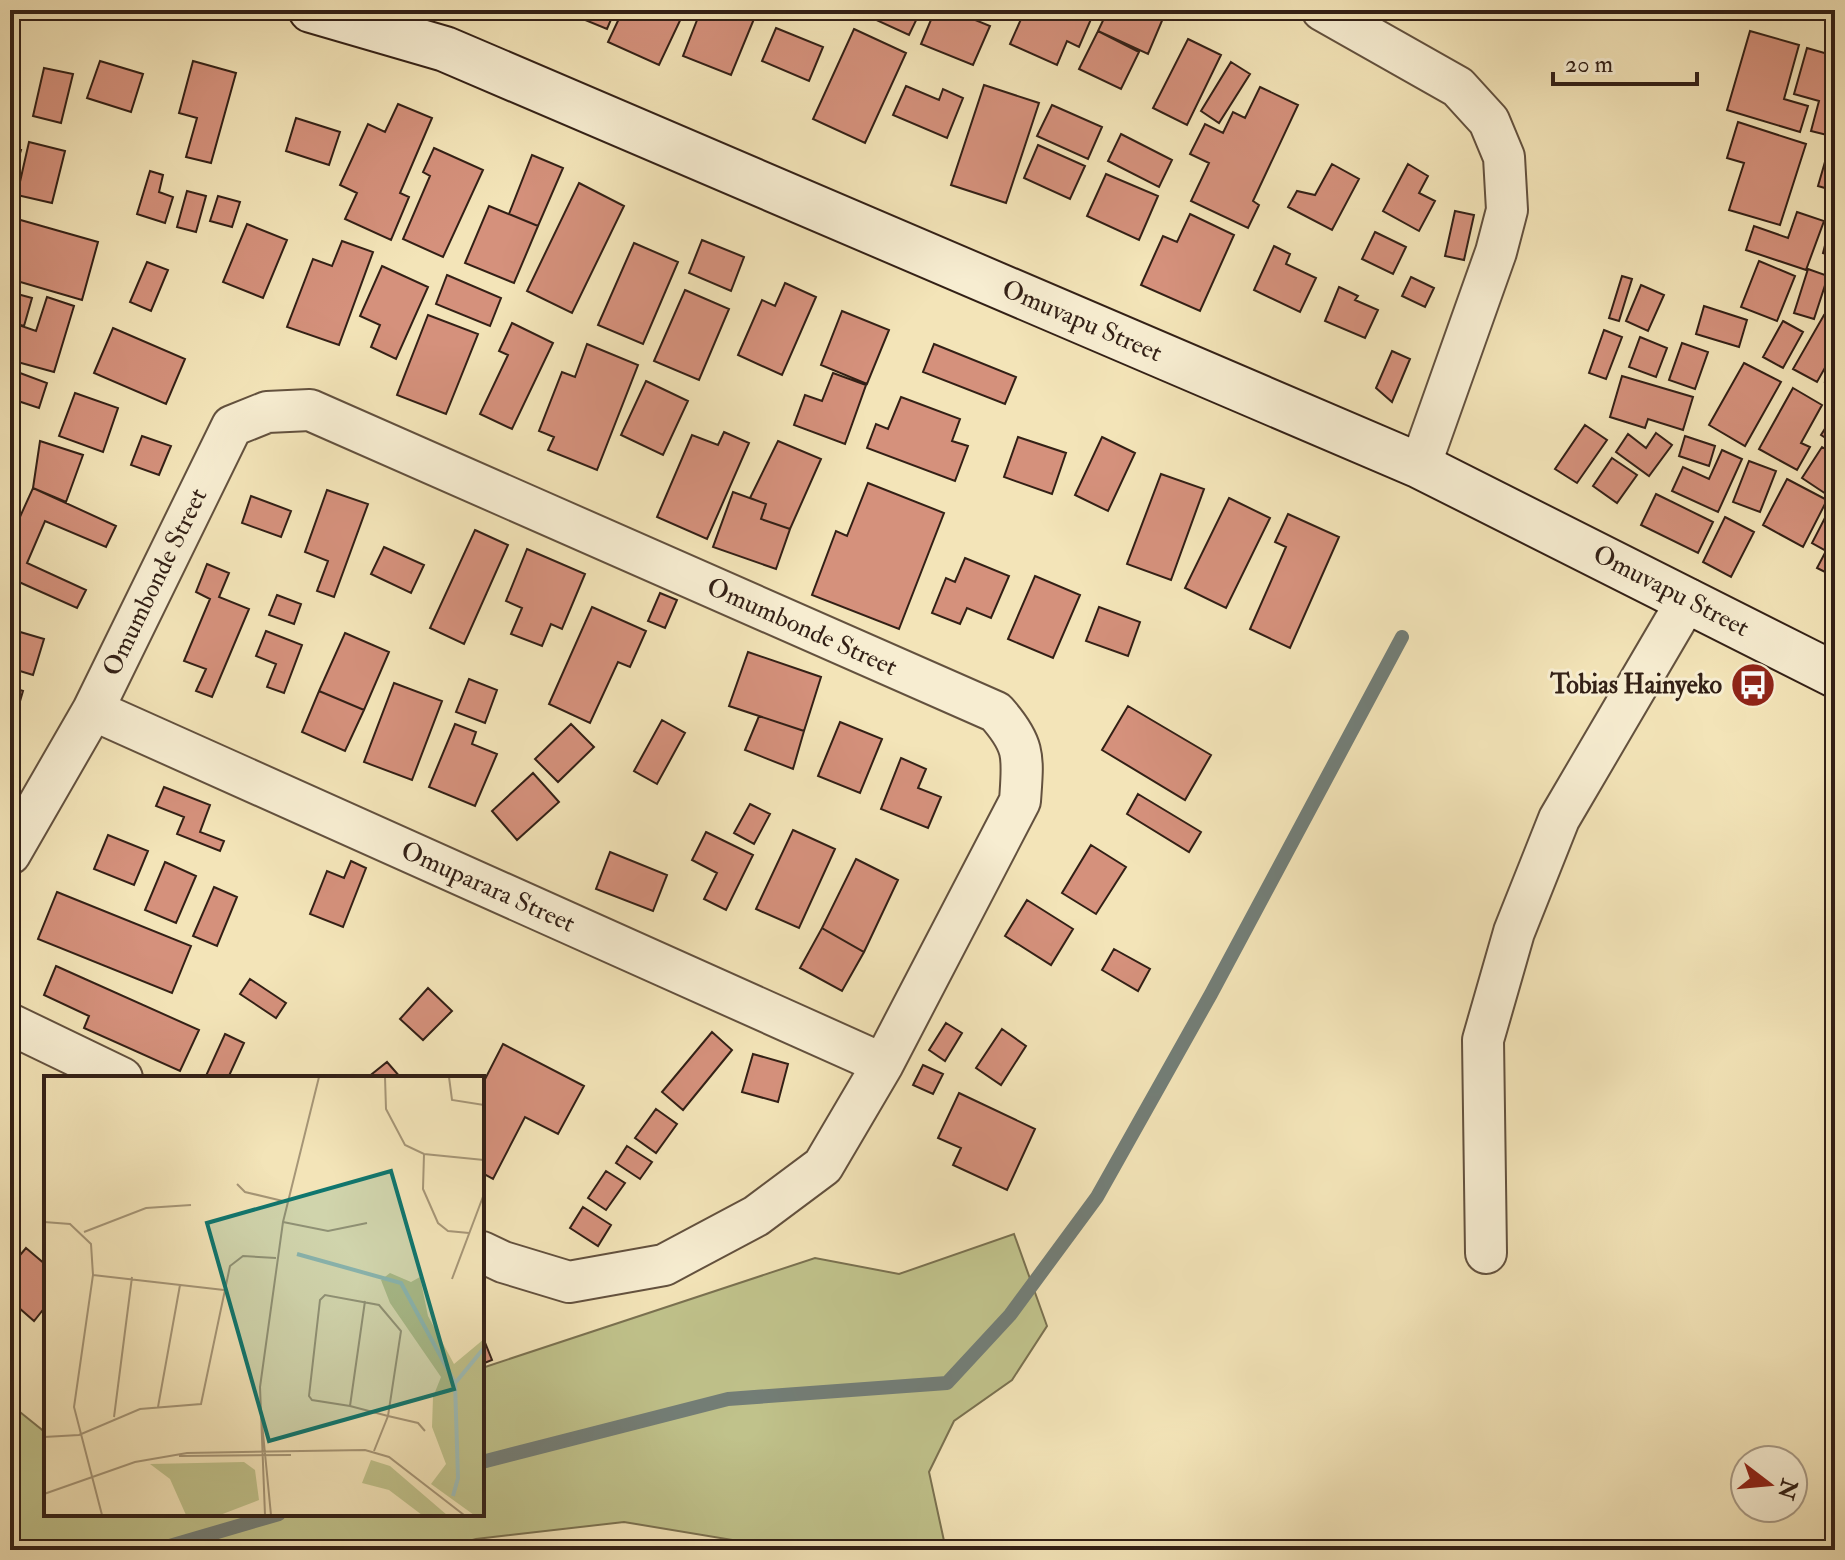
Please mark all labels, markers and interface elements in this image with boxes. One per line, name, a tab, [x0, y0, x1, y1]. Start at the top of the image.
scale bar	[1553, 36, 1697, 86]
text: 20 m	[1565, 49, 1614, 80]
street label: Omuvapu Street	[997, 273, 1167, 370]
street label: Omumbonde Street	[96, 483, 214, 681]
street label: Omuvapu Street	[1587, 538, 1754, 645]
street label: Omumbonde Street	[702, 571, 902, 683]
bus stop icon: Tobias Hainyeko	[1729, 661, 1777, 709]
place label: Tobias Hainyeko	[1549, 669, 1722, 702]
street label: Omuparara Street	[396, 834, 580, 941]
inset map	[44, 1076, 484, 1516]
north arrow	[1729, 1444, 1809, 1524]
text: N	[1771, 1475, 1804, 1503]

